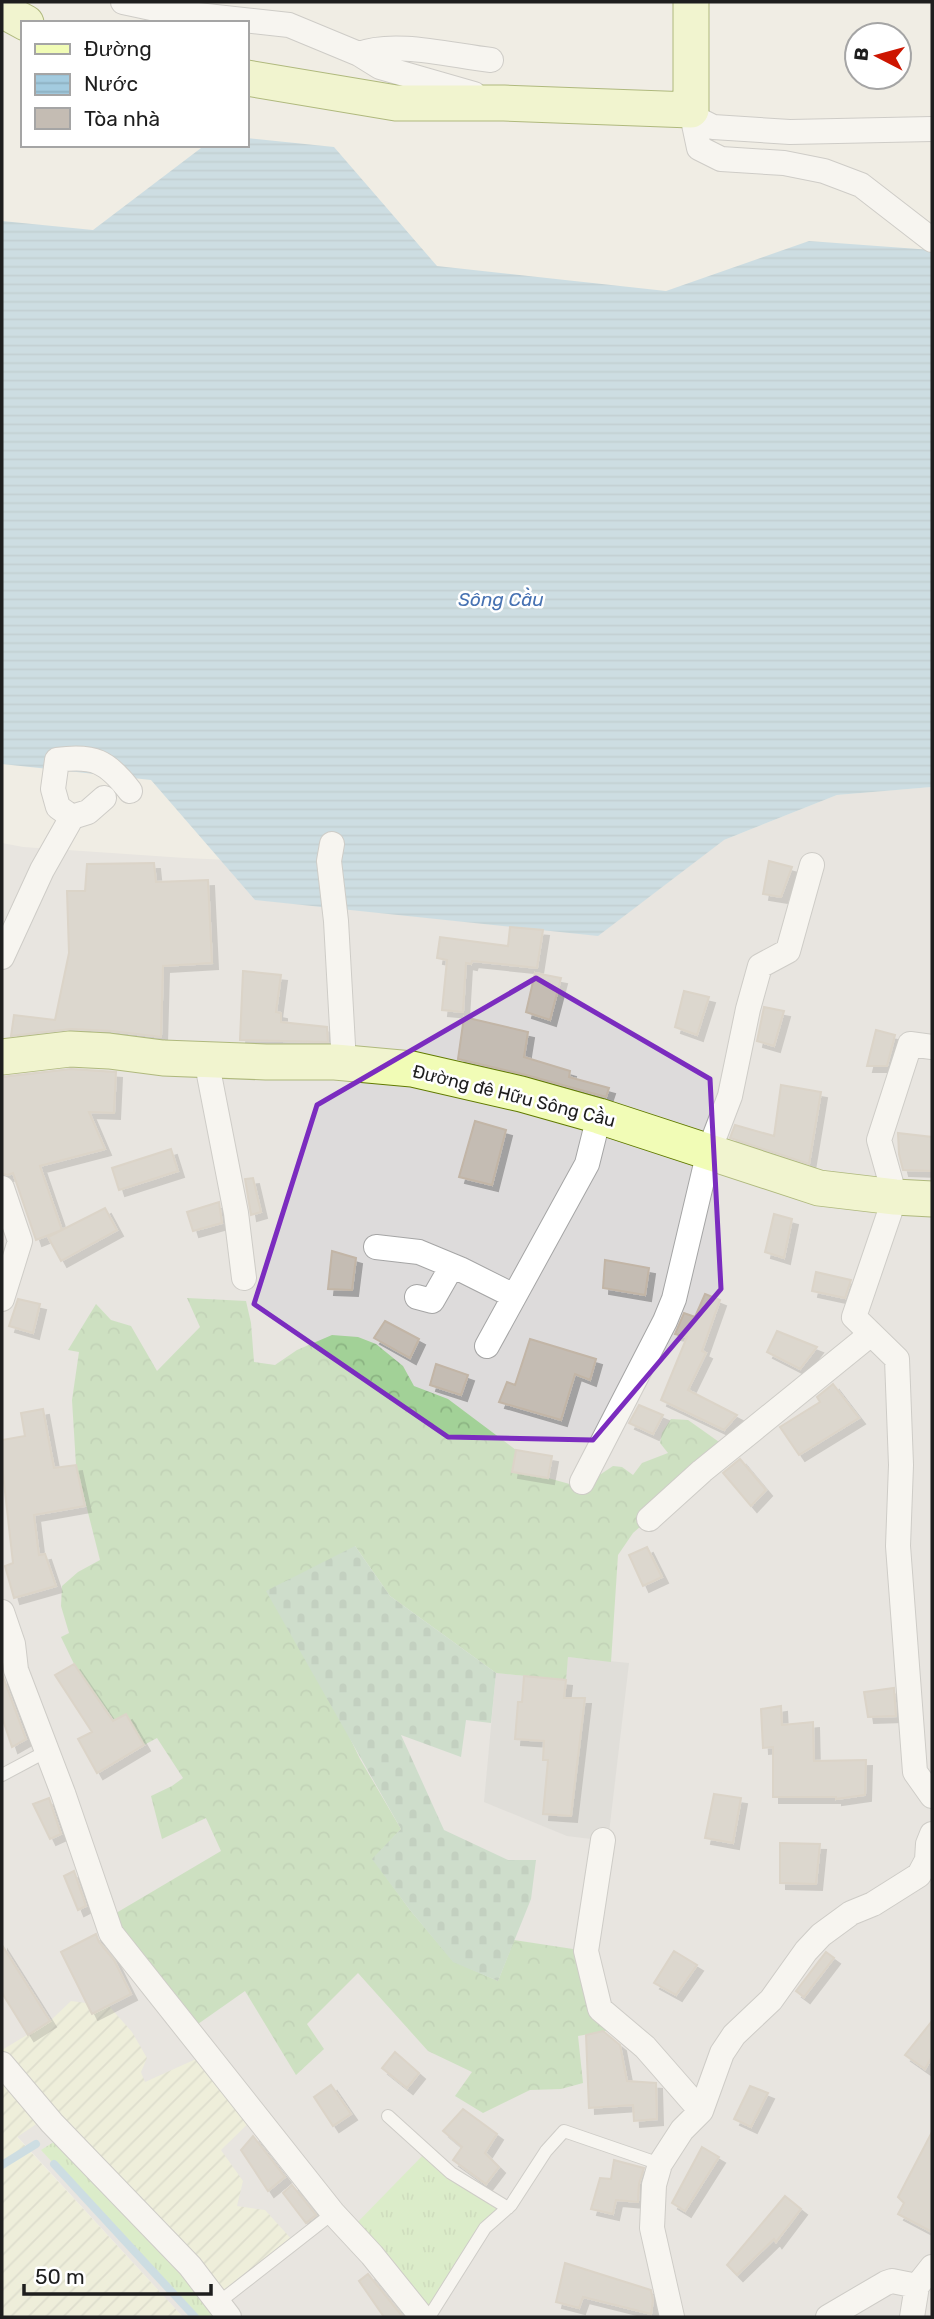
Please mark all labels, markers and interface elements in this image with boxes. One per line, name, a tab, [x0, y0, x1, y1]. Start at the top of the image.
legend	[21, 21, 248, 147]
north arrow	[843, 21, 913, 91]
text: Đường	[84, 36, 152, 61]
text: B	[849, 46, 874, 62]
text: Nước	[84, 71, 138, 96]
text: Tòa nhà	[84, 106, 160, 131]
water label: Sông Cầu	[458, 587, 544, 611]
street label: Đường đê Hữu Sông Cầu	[410, 1059, 618, 1132]
scale bar	[24, 2252, 212, 2296]
text: 50 m	[35, 2264, 85, 2289]

